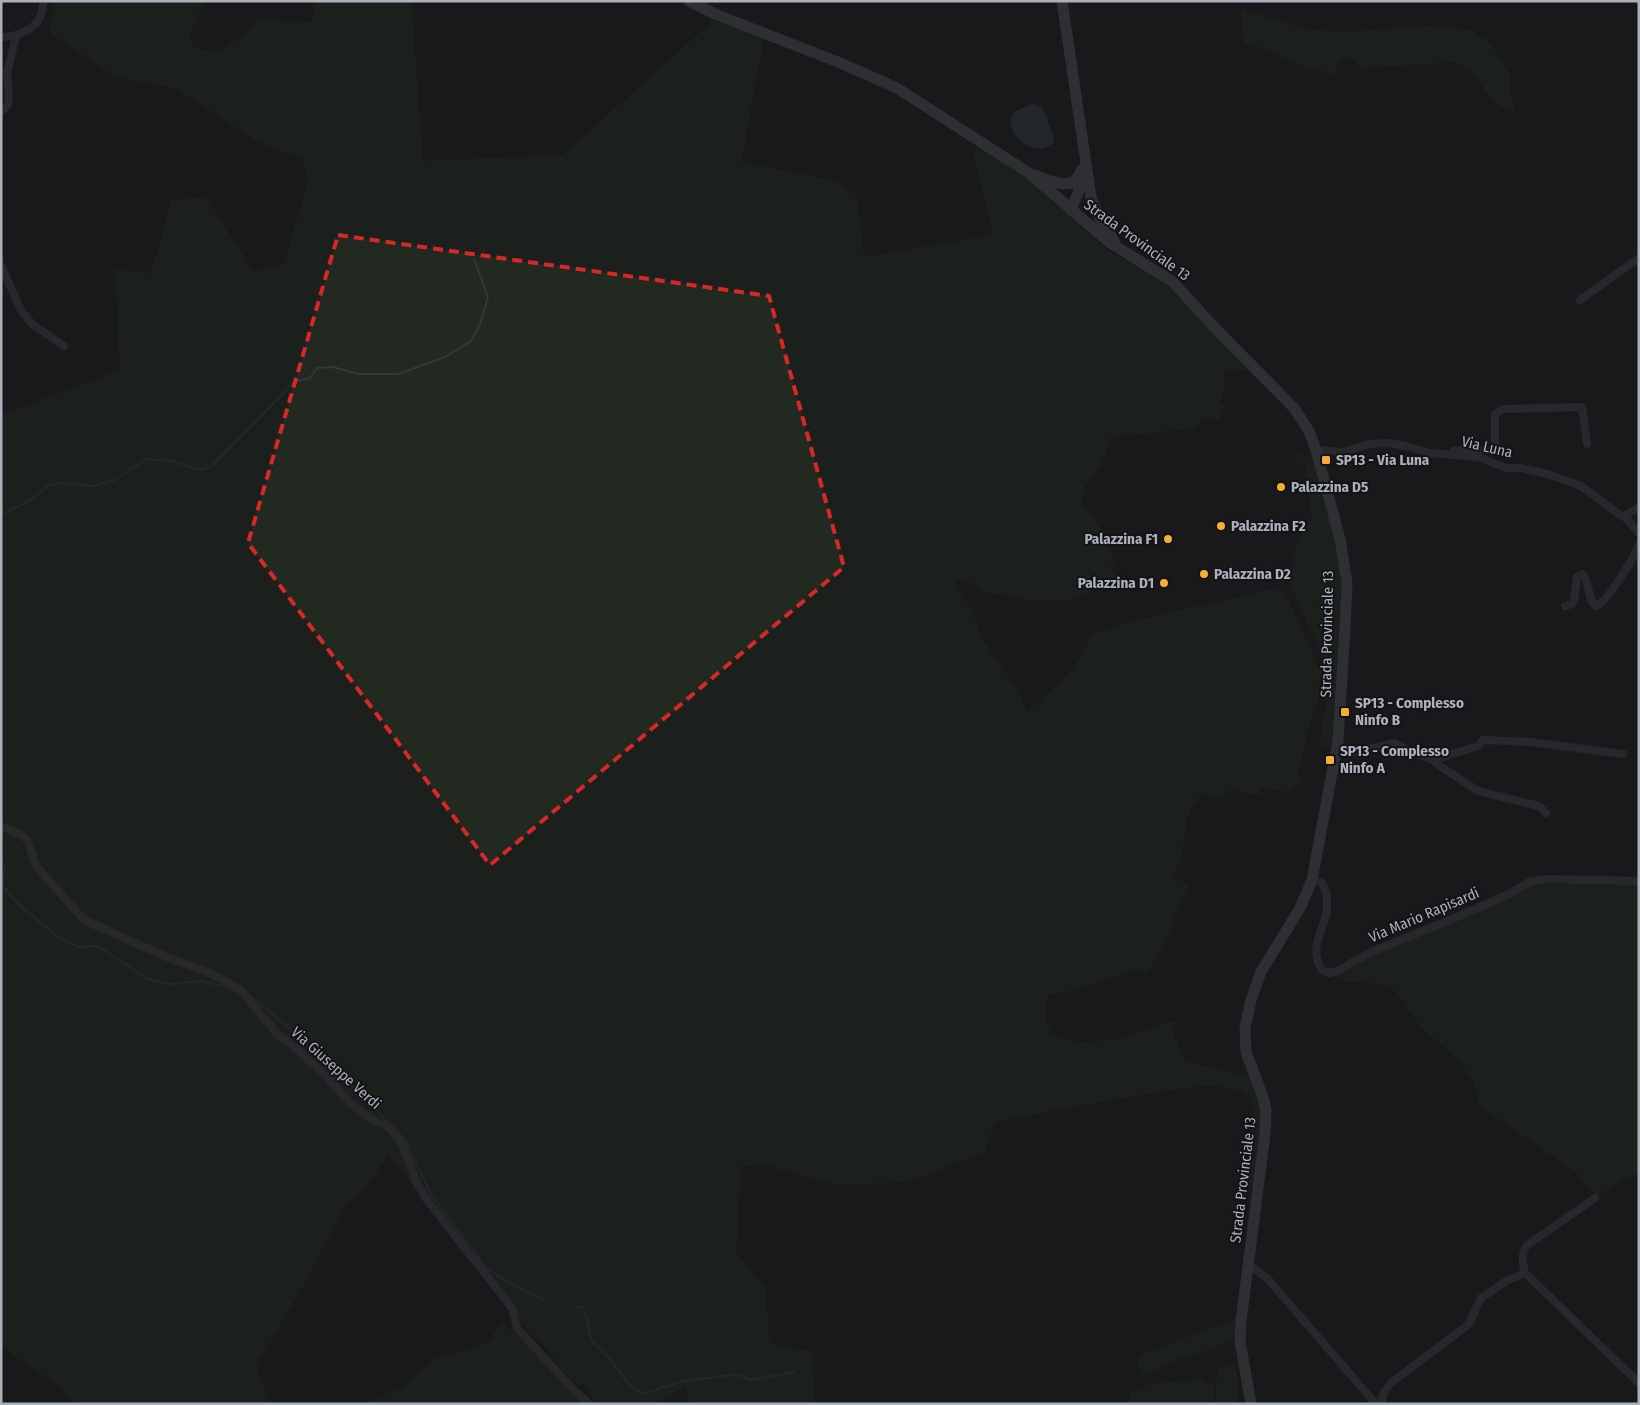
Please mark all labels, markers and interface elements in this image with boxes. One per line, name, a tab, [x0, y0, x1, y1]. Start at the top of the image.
street label: Strada Provinciale 13	[1080, 195, 1194, 285]
street label: Via Luna	[1460, 432, 1514, 462]
place label: SP13 - Via Luna	[1336, 451, 1430, 469]
marker: SP13 - Via Luna	[1320, 454, 1332, 466]
place label: Palazzina D5	[1291, 478, 1368, 496]
marker: Palazzina D5	[1275, 481, 1287, 493]
place label: Palazzina F2	[1231, 517, 1306, 535]
marker: Palazzina F2	[1215, 520, 1227, 532]
place label: Palazzina F1	[1084, 530, 1158, 548]
marker: Palazzina F1	[1162, 533, 1174, 545]
place label: Palazzina D2	[1214, 565, 1291, 583]
marker: Palazzina D2	[1198, 568, 1210, 580]
street label: Strada Provinciale 13	[1317, 570, 1337, 698]
place label: Palazzina D1	[1078, 574, 1154, 592]
marker: Palazzina D1	[1158, 577, 1170, 589]
place label: SP13 - Complesso Ninfo B	[1355, 694, 1464, 729]
marker: SP13 - Complesso Ninfo B	[1339, 706, 1351, 718]
place label: SP13 - Complesso Ninfo A	[1340, 742, 1449, 777]
marker: SP13 - Complesso Ninfo A	[1324, 754, 1336, 766]
street label: Via Mario Rapisardi	[1366, 884, 1482, 946]
street label: Via Giuseppe Verdi	[287, 1023, 385, 1113]
street label: Strada Provinciale 13	[1226, 1116, 1260, 1244]

